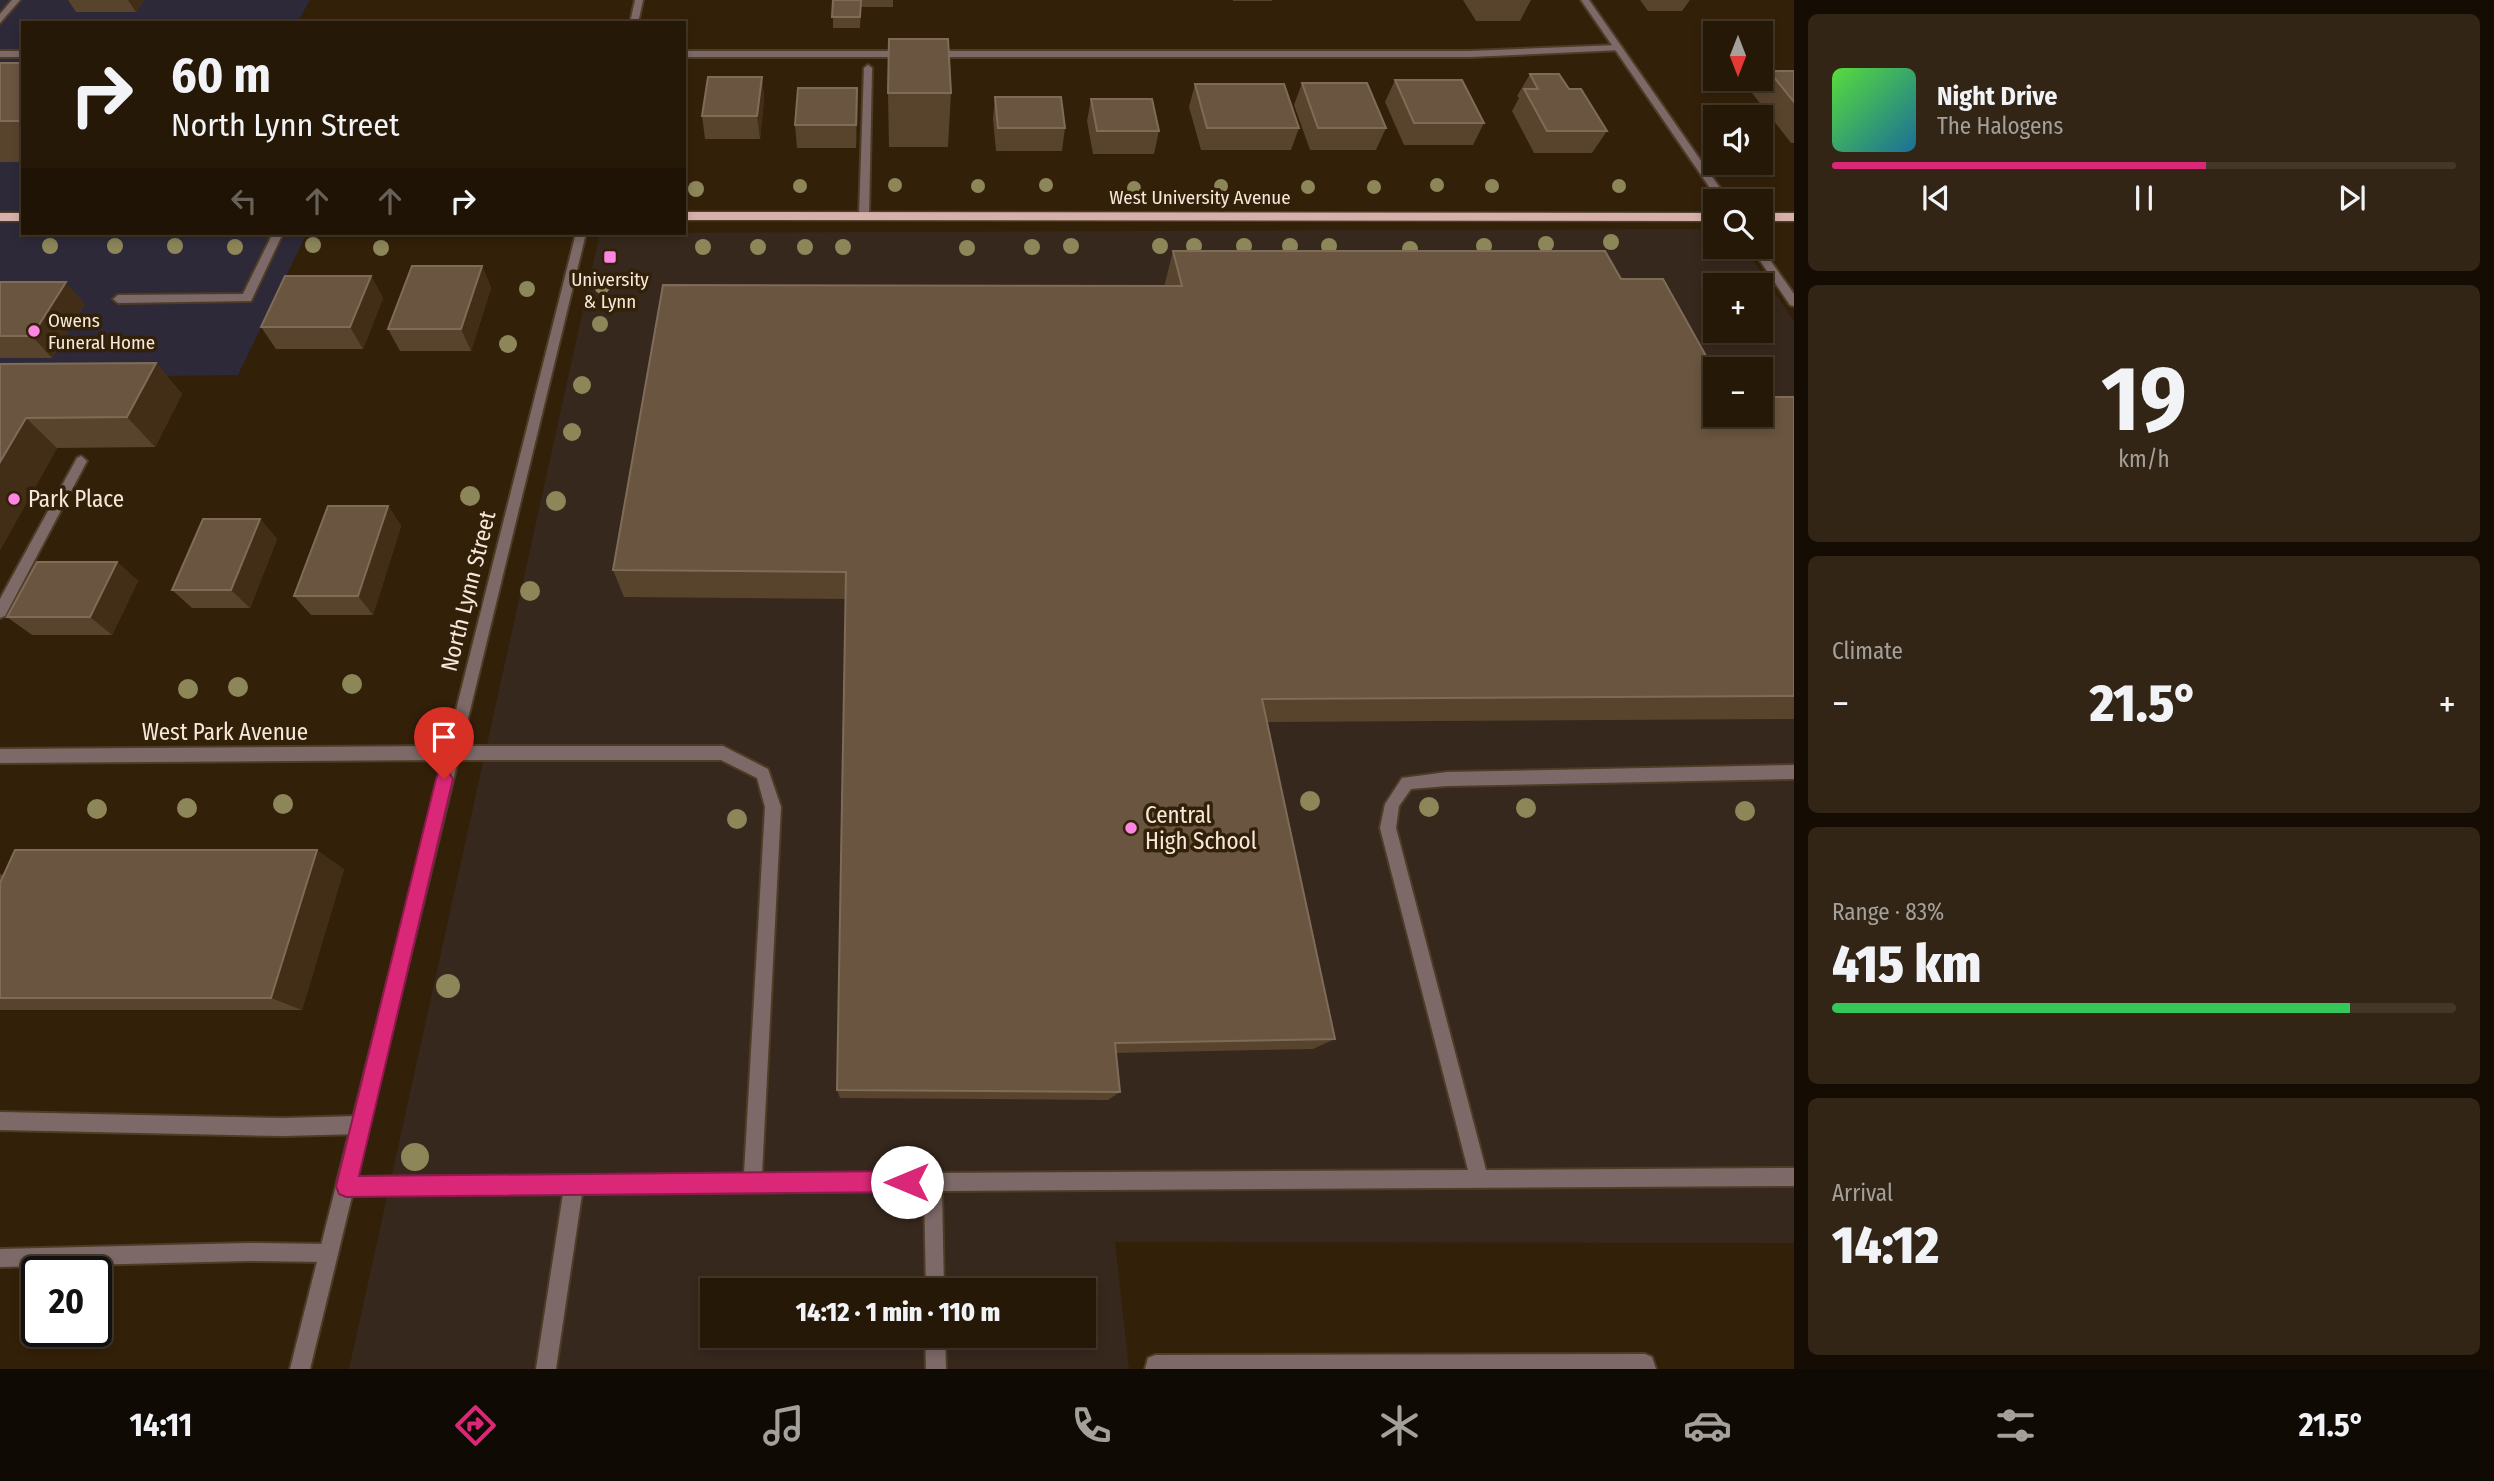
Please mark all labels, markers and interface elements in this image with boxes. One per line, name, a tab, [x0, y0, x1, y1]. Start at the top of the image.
north arrow	[1703, 21, 1773, 91]
map controls	[1703, 21, 1773, 427]
text: 60 m	[171, 46, 271, 105]
icon: right	[56, 49, 147, 140]
text: Night Drive	[1937, 81, 2057, 112]
button: sound	[1703, 105, 1773, 175]
text: North Lynn Street	[171, 106, 400, 144]
text: The Halogens	[1937, 112, 2063, 140]
icon: previous	[1917, 179, 1955, 217]
icon: pause	[2125, 179, 2163, 217]
icon: next	[2333, 179, 2371, 217]
icon: left	[225, 182, 263, 220]
icon: ahead	[298, 182, 336, 220]
icon: ahead	[371, 182, 409, 220]
icon: right	[444, 182, 482, 220]
street label: West University Avenue	[1109, 186, 1291, 209]
button: search	[1703, 189, 1773, 259]
marker: University & Lynn	[602, 249, 618, 265]
place label: University & Lynn	[571, 268, 649, 313]
button: +	[1703, 273, 1773, 343]
place label: Owens Funeral Home	[48, 309, 155, 354]
marker: Owens Funeral Home	[26, 323, 42, 339]
text: 19	[2101, 345, 2187, 454]
button: −	[1703, 357, 1773, 427]
text: km/h	[2118, 445, 2170, 473]
place label: Park Place	[28, 485, 124, 513]
marker: Park Place	[6, 491, 22, 507]
street label: North Lynn Street	[435, 507, 502, 674]
text: Climate	[1832, 637, 1903, 665]
text: 21.5°	[2090, 672, 2198, 735]
text: −	[1832, 681, 1849, 727]
text: +	[2439, 681, 2456, 727]
pin	[414, 707, 474, 779]
street label: West Park Avenue	[142, 718, 308, 746]
icon: arrive	[425, 718, 463, 756]
place label: Central High School	[1145, 801, 1257, 855]
marker: Central High School	[1123, 820, 1139, 836]
text: Range · 83%	[1832, 898, 1944, 926]
text: 415 km	[1832, 933, 1981, 996]
position arrow	[870, 1145, 944, 1219]
text: Arrival	[1832, 1179, 1893, 1207]
text: 14:12	[1832, 1214, 1939, 1277]
speed limit sign: 20	[21, 1256, 112, 1347]
text: 14:12 · 1 min · 110 m	[796, 1297, 1000, 1328]
icon: directions	[451, 1401, 500, 1450]
icon: music	[759, 1401, 808, 1450]
icon: phone	[1067, 1401, 1116, 1450]
icon: climate	[1375, 1401, 1424, 1450]
icon: car	[1683, 1401, 1732, 1450]
icon: filters	[1991, 1401, 2040, 1450]
text: 14:11	[129, 1406, 192, 1444]
text: 21.5°	[2299, 1406, 2364, 1444]

